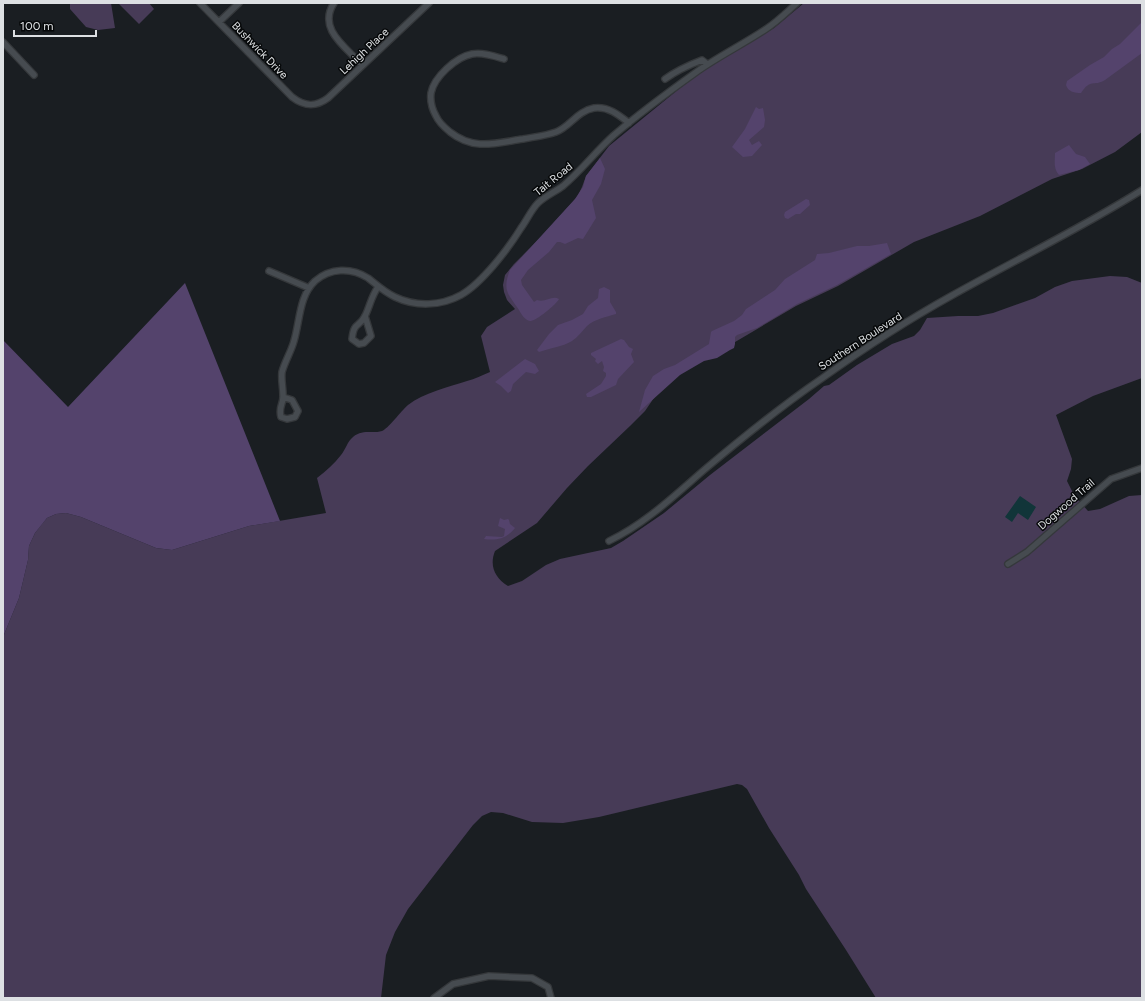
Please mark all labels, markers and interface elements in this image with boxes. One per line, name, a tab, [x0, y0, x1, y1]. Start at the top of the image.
scale bar	[14, 12, 96, 38]
text: 100 m	[20, 19, 54, 33]
street label: Bushwick Drive	[229, 19, 290, 82]
street label: Lehigh Place	[337, 25, 391, 77]
street label: Tait Road	[531, 160, 575, 199]
street label: Southern Boulevard	[816, 310, 905, 373]
street label: Dogwood Trail	[1035, 476, 1097, 532]

